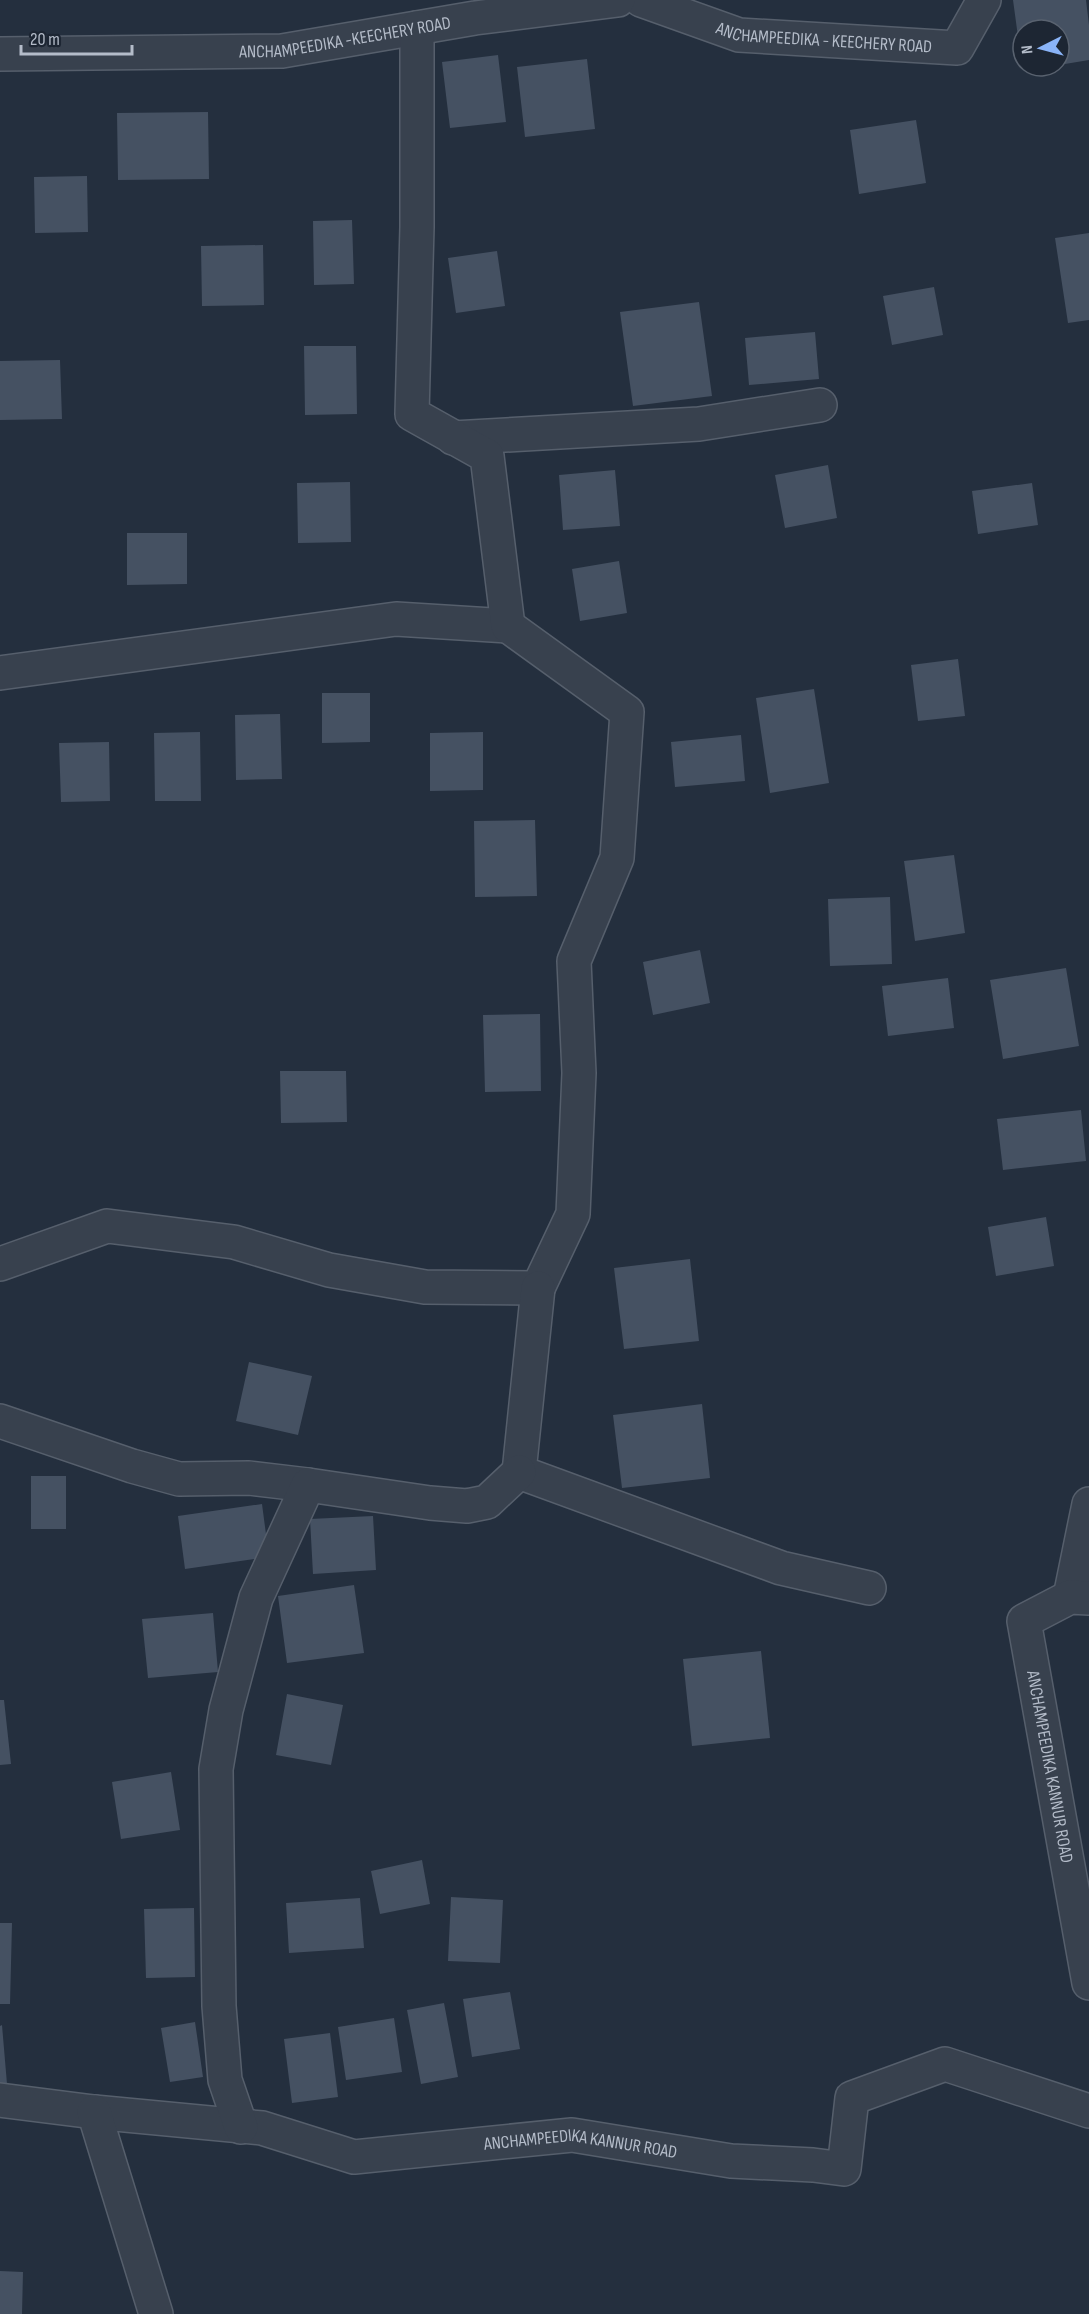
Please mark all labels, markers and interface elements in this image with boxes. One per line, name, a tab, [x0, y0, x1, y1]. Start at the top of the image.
street label: ANCHAMPEEDIKA -KEECHERY ROAD	[238, 12, 452, 62]
street label: ANCHAMPEEDIKA - KEECHERY ROAD	[713, 17, 932, 57]
scale bar	[21, 18, 132, 56]
north arrow	[1011, 18, 1071, 78]
text: 20 m	[30, 29, 60, 50]
text: N	[1018, 44, 1037, 55]
street label: ANCHAMPEEDIKA KANNUR ROAD	[1022, 1668, 1078, 1865]
street label: ANCHAMPEEDIKA KANNUR ROAD	[482, 2125, 679, 2163]

